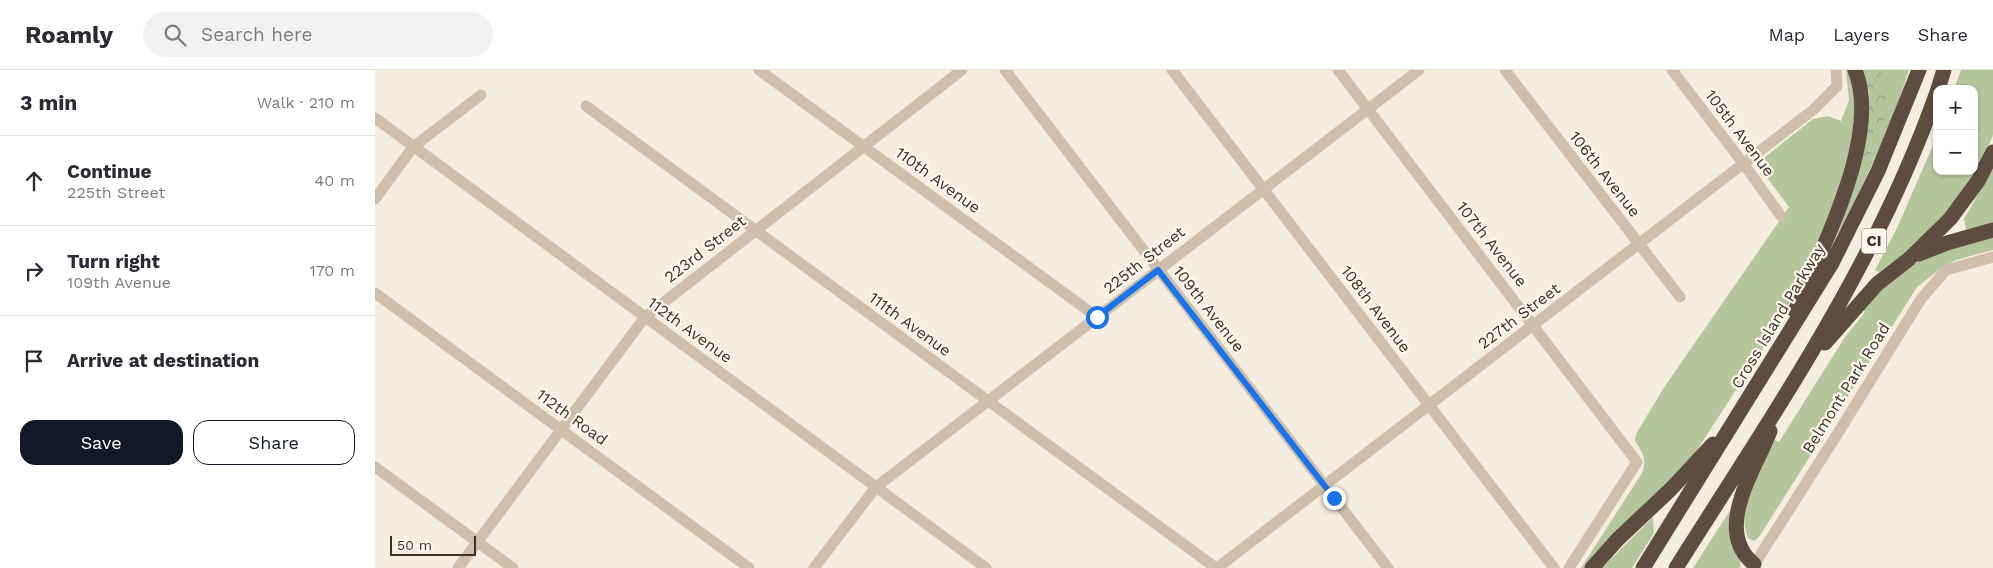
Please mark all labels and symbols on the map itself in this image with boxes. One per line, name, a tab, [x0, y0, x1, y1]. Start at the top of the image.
street label: 105th Avenue	[1701, 86, 1779, 180]
street label: 106th Avenue	[1566, 127, 1644, 221]
street label: 110th Avenue	[892, 143, 984, 217]
street label: 107th Avenue	[1453, 198, 1531, 290]
street label: 223rd Street	[661, 211, 750, 287]
street label: 225th Street	[1099, 222, 1189, 298]
road number: CI	[1861, 228, 1887, 254]
street label: Cross Island Parkway	[1727, 239, 1829, 392]
street label: 109th Avenue	[1169, 262, 1249, 356]
street label: 108th Avenue	[1337, 262, 1415, 356]
street label: 227th Street	[1474, 279, 1564, 353]
street label: 111th Avenue	[865, 288, 955, 360]
street label: 112th Avenue	[644, 293, 736, 367]
route start	[1086, 306, 1109, 329]
street label: Belmont Park Road	[1798, 319, 1894, 457]
street label: 112th Road	[533, 385, 611, 449]
route end	[1323, 487, 1346, 510]
scale bar	[390, 533, 476, 556]

